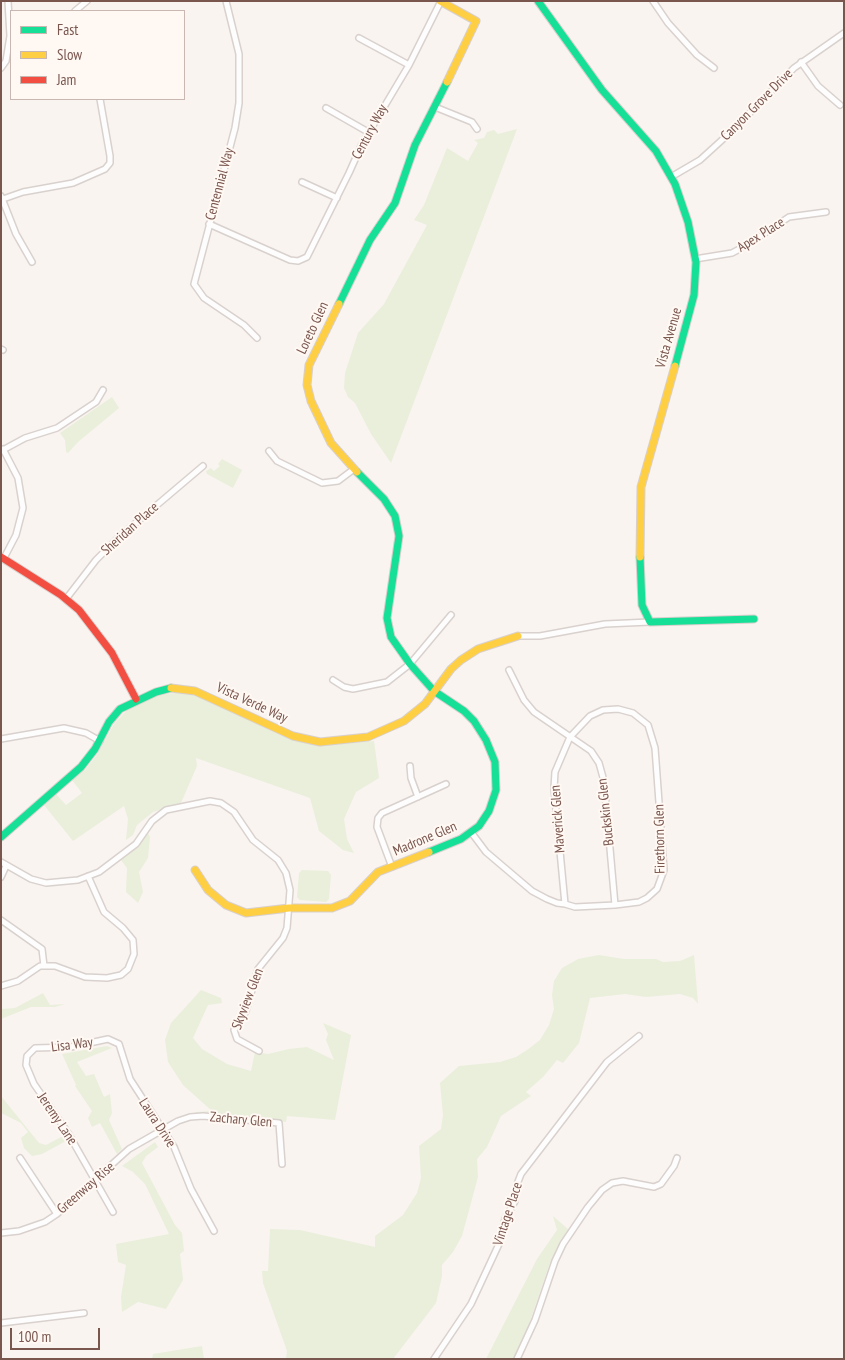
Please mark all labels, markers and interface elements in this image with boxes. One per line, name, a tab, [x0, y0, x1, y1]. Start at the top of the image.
legend	[10, 10, 185, 100]
text: Fast	[57, 20, 78, 39]
text: Slow	[57, 45, 82, 64]
street label: Canyon Grove Drive	[718, 66, 796, 144]
text: Jam	[57, 70, 76, 89]
street label: Century Way	[349, 102, 391, 162]
street label: Centennial Way	[202, 146, 238, 222]
street label: Apex Place	[734, 214, 788, 256]
street label: Loreto Glen	[294, 299, 332, 357]
street label: Vista Avenue	[652, 306, 686, 370]
street label: Sheridan Place	[98, 499, 162, 559]
street label: Vista Verde Way	[214, 679, 290, 727]
street label: Buckskin Glen	[594, 778, 618, 846]
street label: Maverick Glen	[547, 784, 569, 854]
street label: Firethorn Glen	[651, 804, 669, 874]
street label: Madrone Glen	[391, 818, 459, 860]
street label: Skyview Glen	[229, 966, 267, 1032]
street label: Lisa Way	[50, 1034, 94, 1056]
street label: Jeremy Lane	[33, 1090, 81, 1148]
street label: Laura Drive	[135, 1095, 179, 1151]
street label: Zachary Glen	[209, 1109, 273, 1131]
street label: Greenway Rise	[54, 1158, 118, 1218]
street label: Vintage Place	[490, 1180, 526, 1248]
scale bar	[12, 1318, 102, 1350]
text: 100 m	[18, 1327, 51, 1346]

